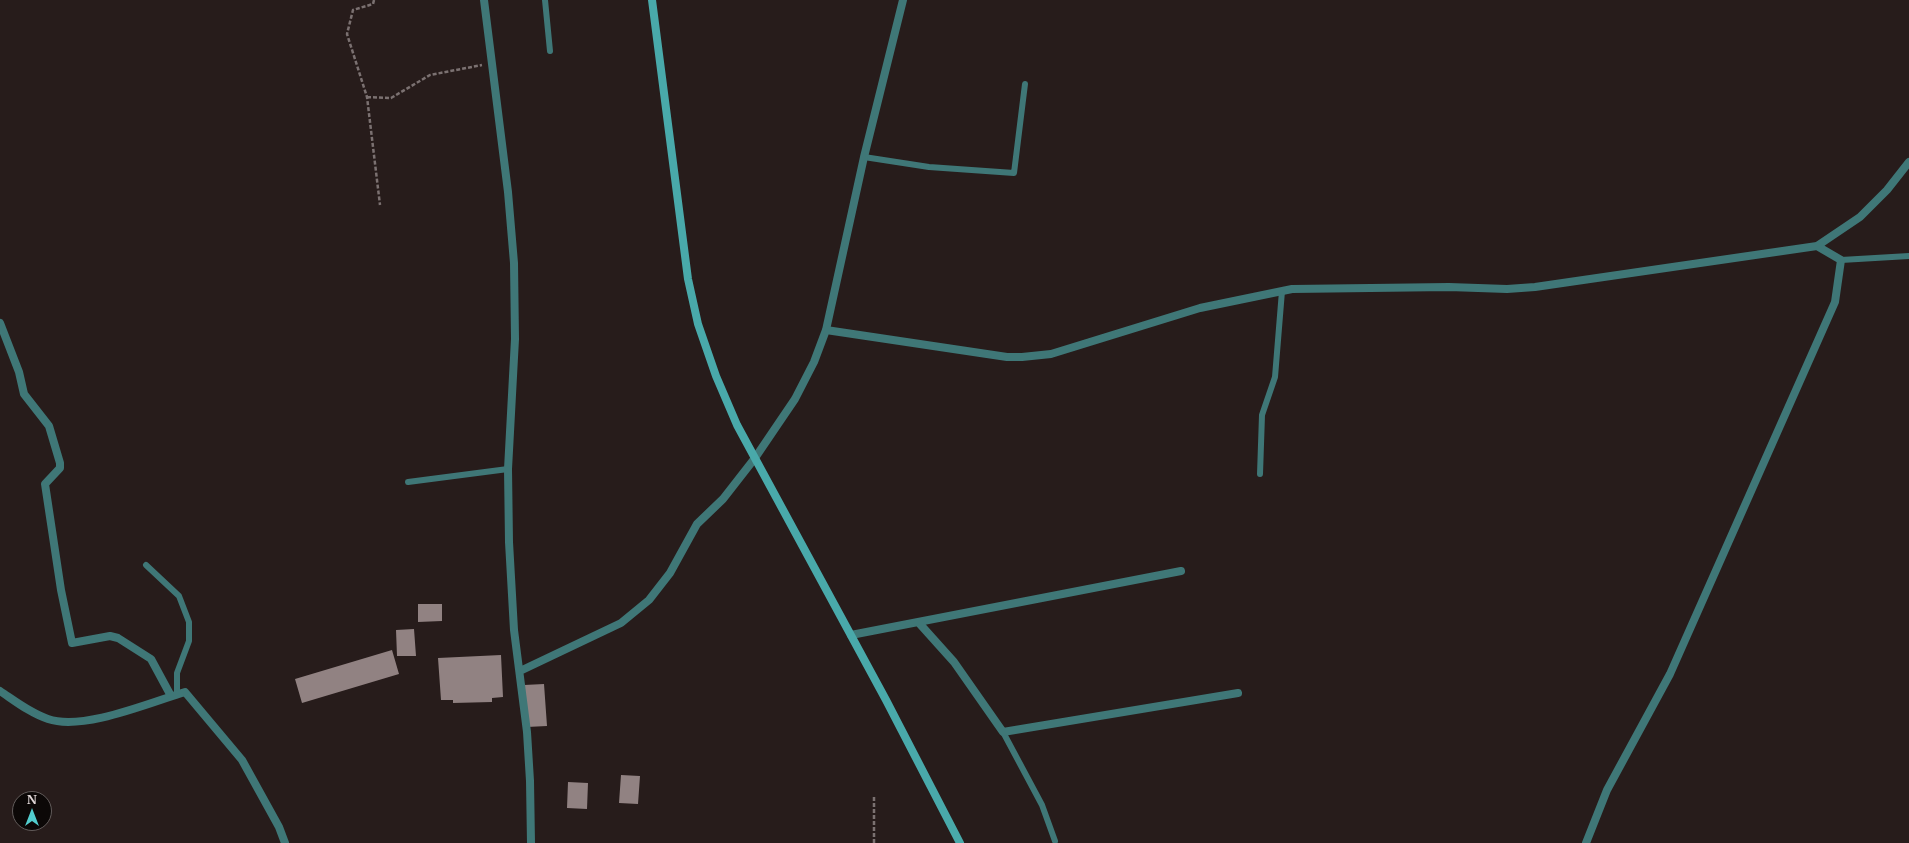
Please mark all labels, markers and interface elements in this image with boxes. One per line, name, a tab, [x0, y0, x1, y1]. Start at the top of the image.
north arrow	[12, 791, 52, 831]
text: N	[27, 793, 37, 807]

